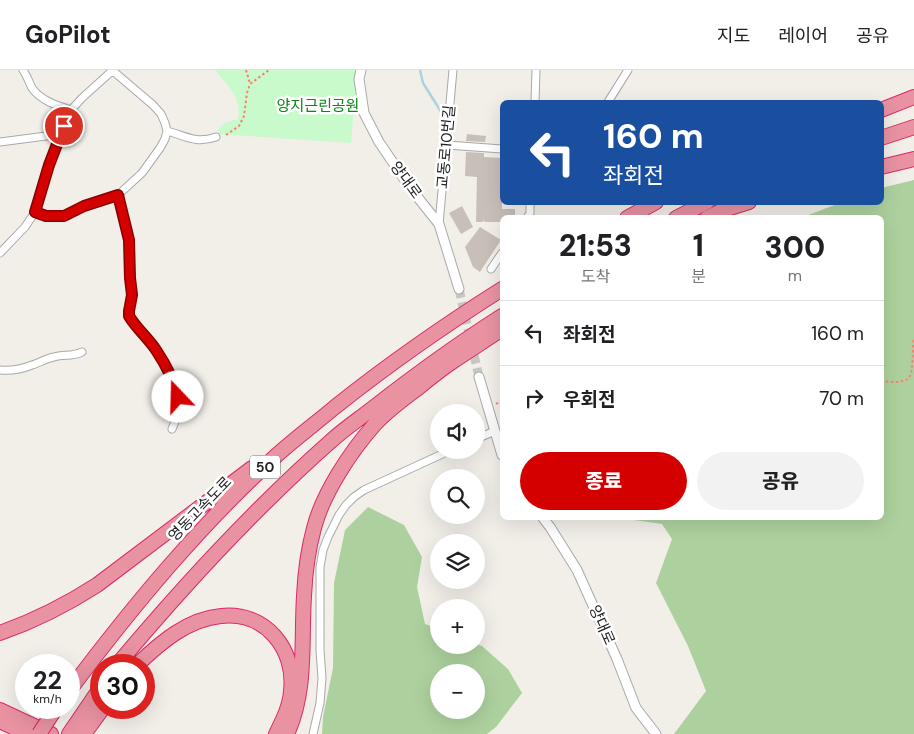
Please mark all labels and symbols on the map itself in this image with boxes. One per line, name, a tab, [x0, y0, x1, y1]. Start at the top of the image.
park label: 양지근린공원	[277, 96, 359, 116]
street label: 교동로10번길	[432, 104, 460, 190]
pin	[43, 105, 85, 147]
street label: 양대로	[386, 157, 426, 203]
position arrow	[151, 370, 203, 422]
road number: 50	[250, 456, 280, 478]
street label: 영동고속도로	[164, 472, 236, 546]
street label: 양대로	[584, 602, 620, 648]
speed limit sign: 30	[90, 654, 155, 719]

